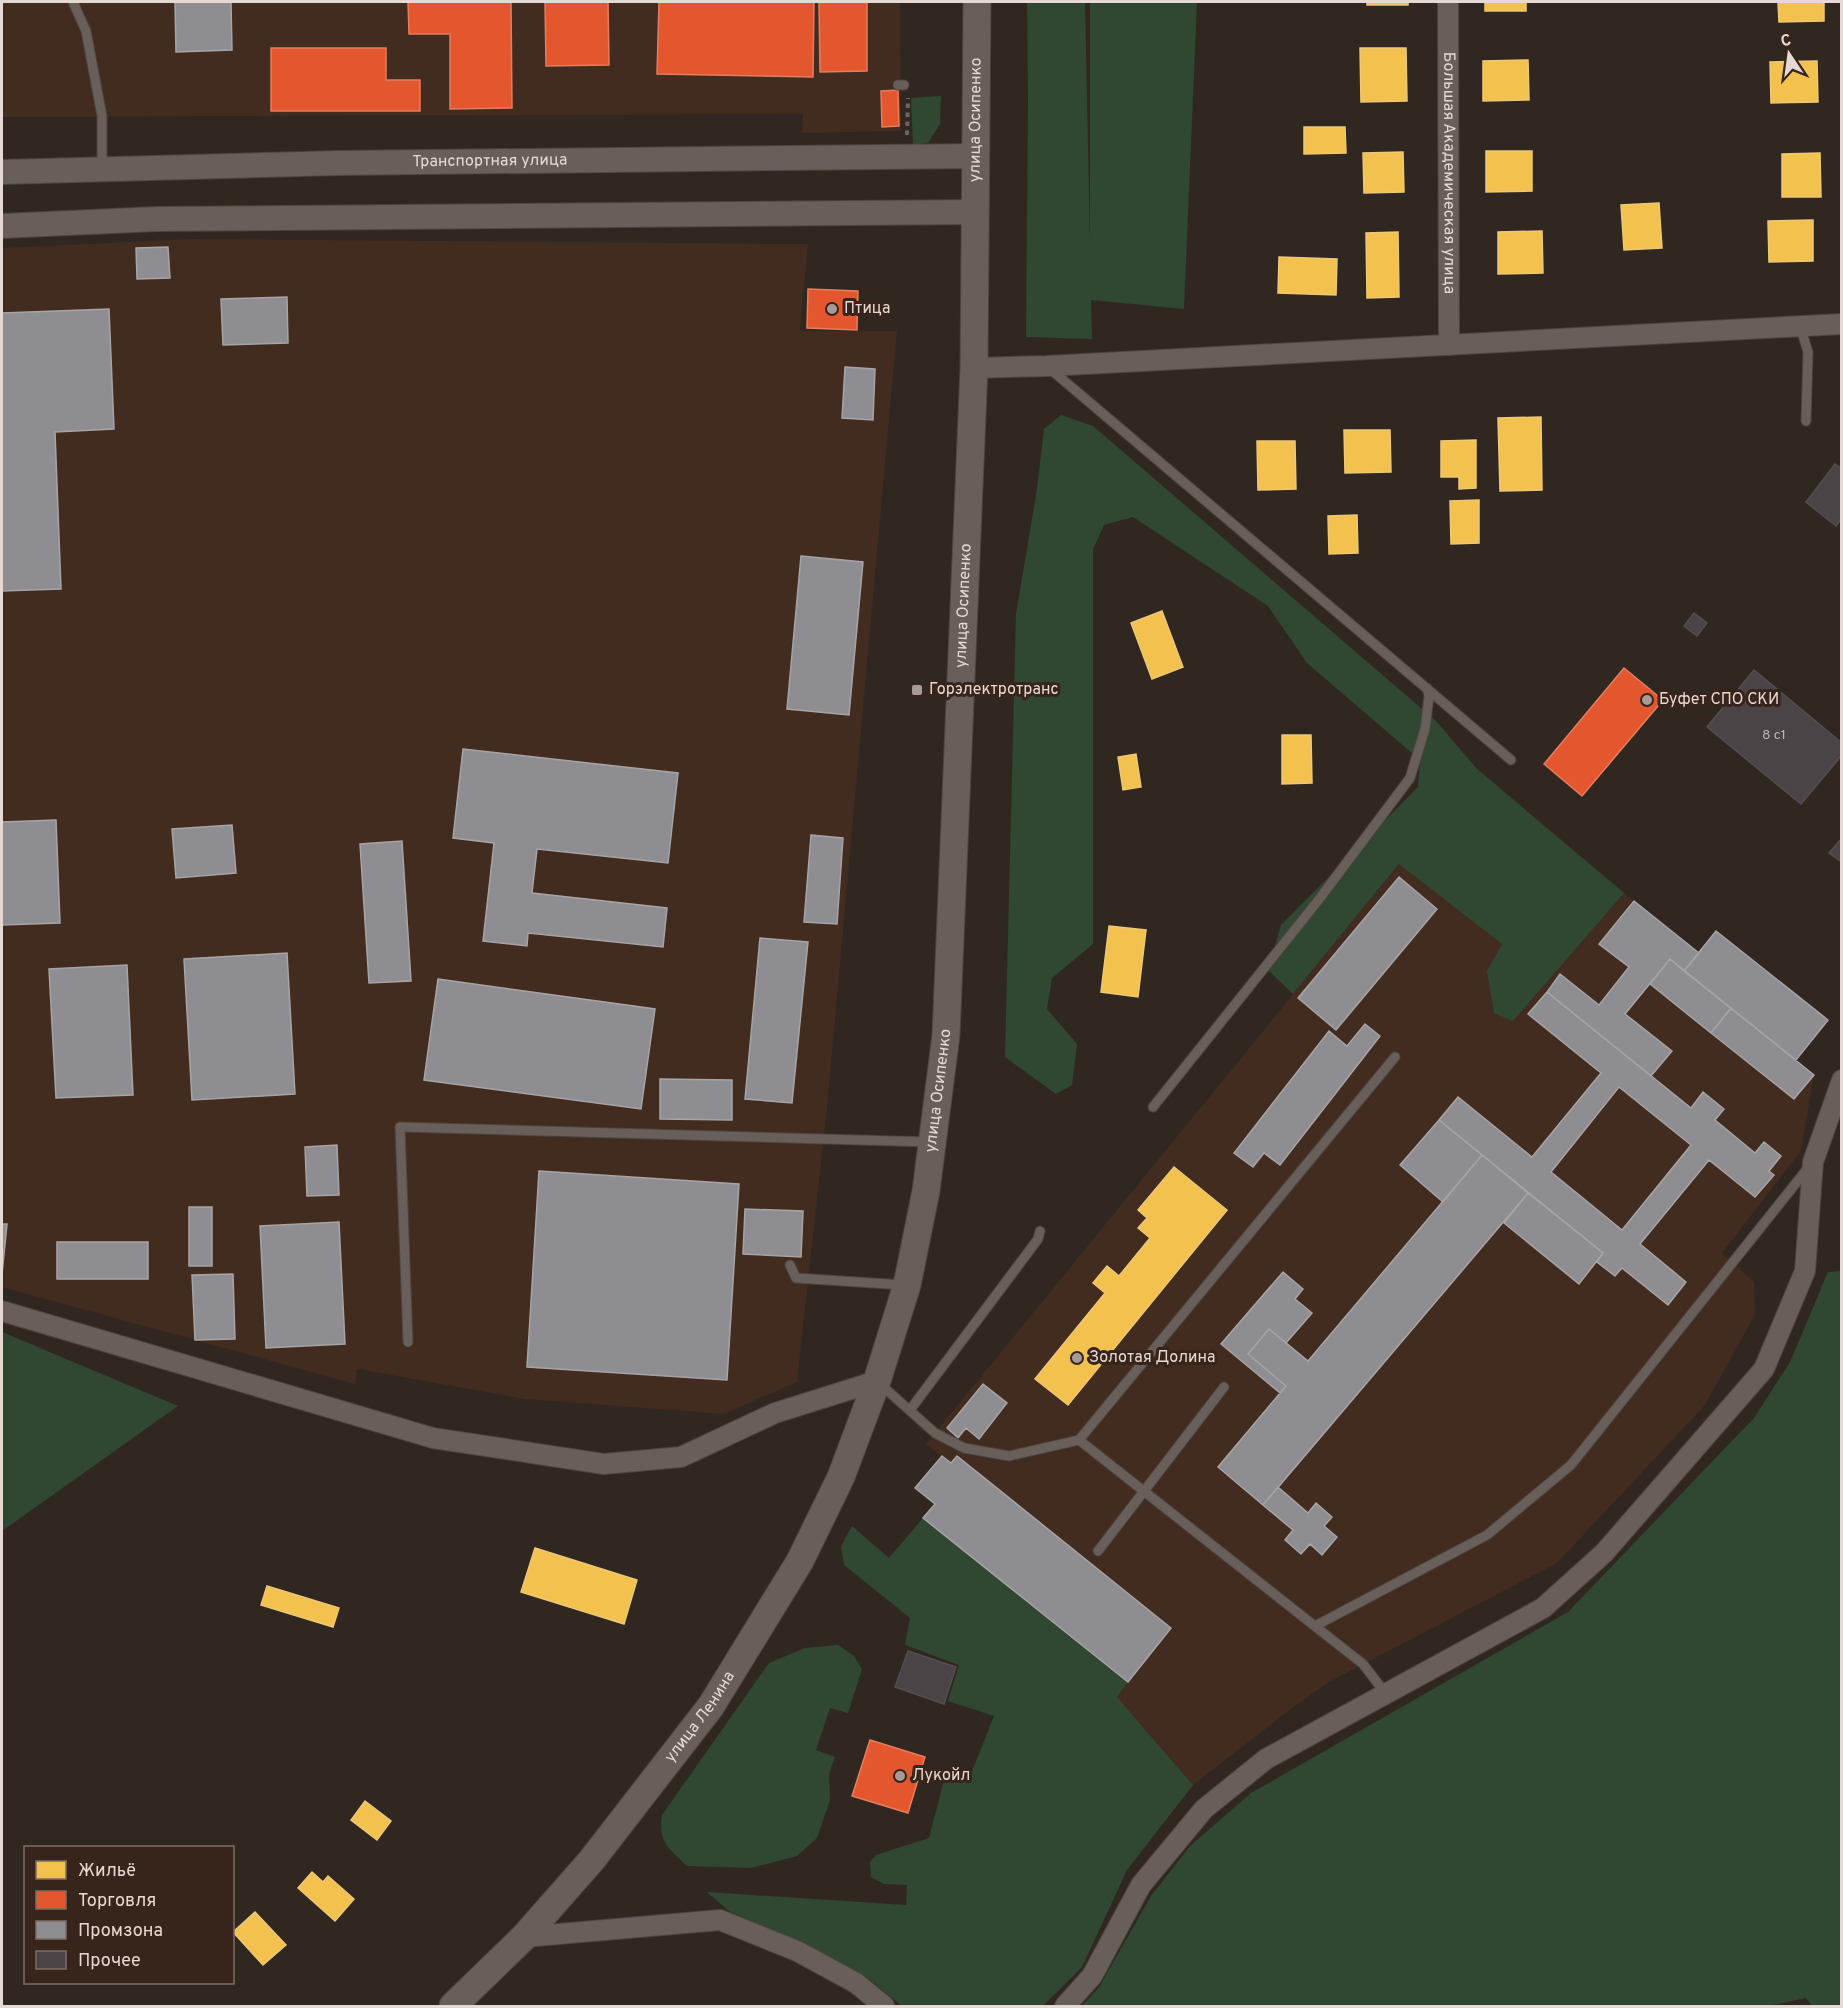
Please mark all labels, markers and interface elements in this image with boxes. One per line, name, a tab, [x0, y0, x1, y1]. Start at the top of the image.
north arrow	[1759, 24, 1819, 84]
text: С	[1779, 30, 1793, 52]
street label: Большая Академическая улица	[1438, 52, 1459, 294]
street label: улица Осипенко	[966, 57, 987, 182]
street label: Транспортная улица	[412, 150, 568, 172]
place label: Птица	[844, 299, 890, 319]
marker: Птица	[825, 302, 839, 316]
street label: улица Осипенко	[951, 543, 977, 668]
place label: Горэлектротранс	[929, 680, 1059, 700]
marker: Горэлектротранс	[910, 683, 924, 697]
place label: Буфет СПО СКИ	[1659, 690, 1779, 710]
marker: Буфет СПО СКИ	[1640, 693, 1654, 707]
house number: 8 с1	[1762, 727, 1786, 744]
street label: улица Осипенко	[921, 1028, 956, 1154]
place label: Золотая Долина	[1089, 1348, 1216, 1368]
marker: Золотая Долина	[1070, 1351, 1084, 1365]
street label: улица Ленина	[661, 1668, 740, 1767]
place label: Лукойл	[912, 1766, 970, 1786]
marker: Лукойл	[893, 1769, 907, 1783]
legend	[24, 1846, 234, 1984]
text: Жильё	[78, 1860, 136, 1883]
text: Торговля	[78, 1890, 156, 1913]
text: Промзона	[78, 1920, 163, 1943]
text: Прочее	[78, 1950, 141, 1973]

